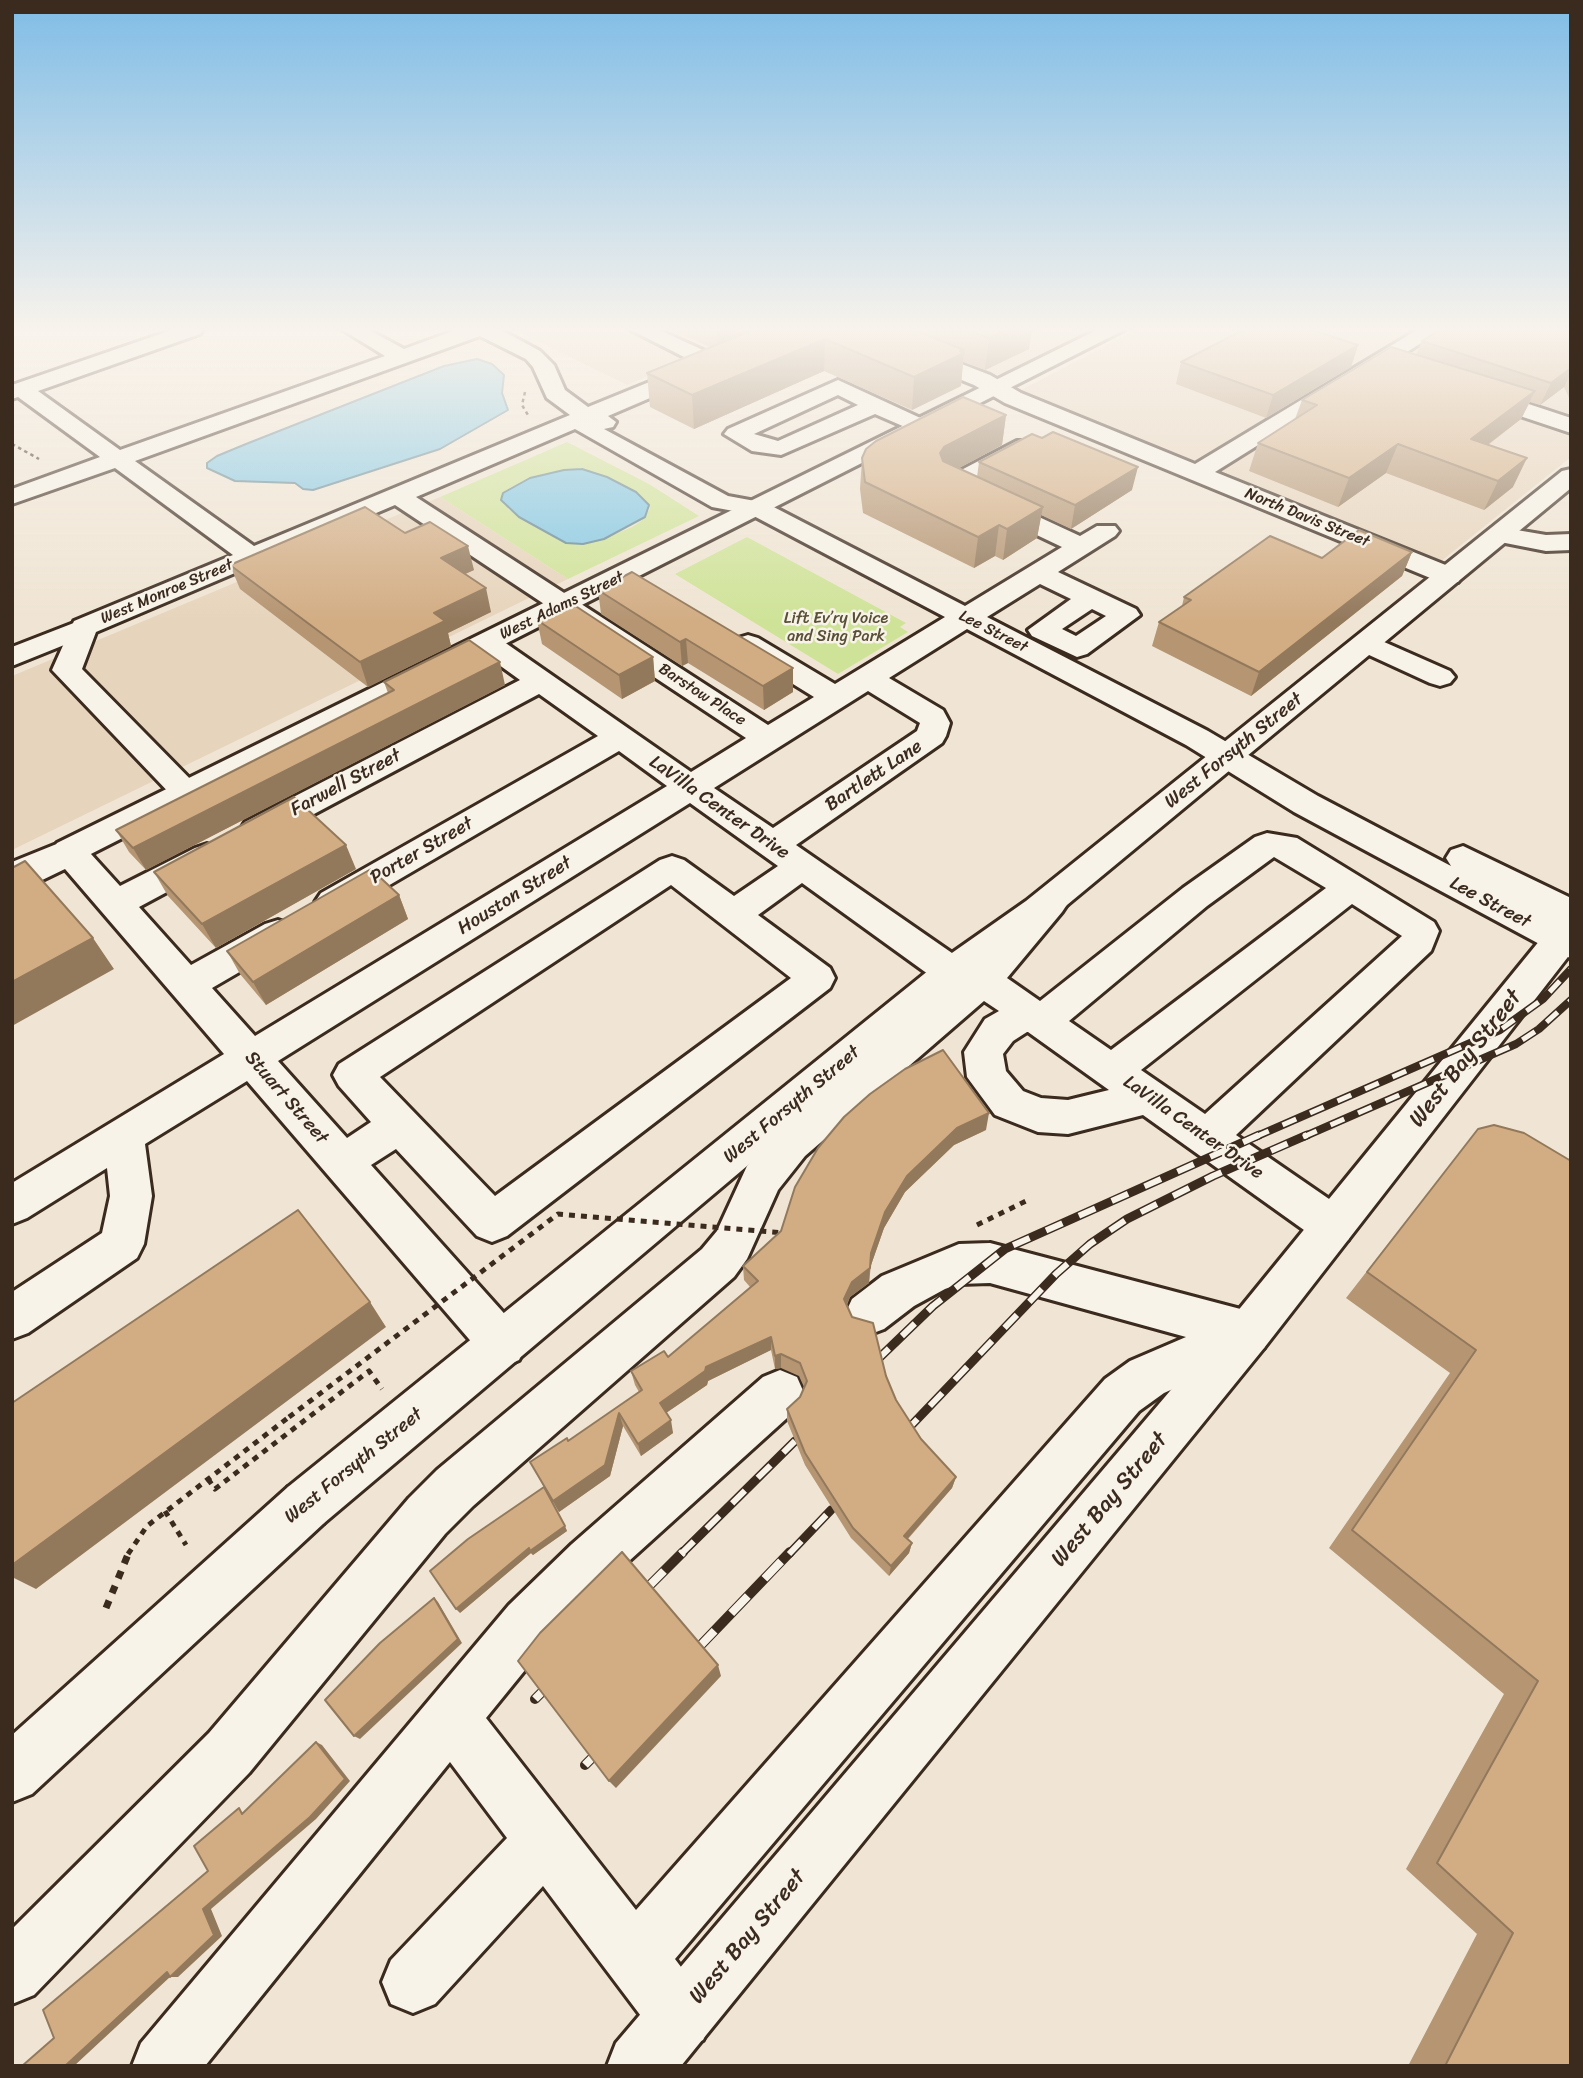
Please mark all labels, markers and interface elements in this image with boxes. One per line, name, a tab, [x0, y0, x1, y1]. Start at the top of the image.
street label: North Davis Street	[1242, 484, 1372, 552]
street label: West Monroe Street	[98, 555, 236, 629]
street label: West Adams Street	[497, 568, 627, 644]
street label: Lee Street	[955, 607, 1031, 657]
park label: Lift Ev’ry Voice and Sing Park	[784, 609, 888, 647]
street label: Barstow Place	[655, 660, 749, 730]
street label: West Forsyth Street	[1160, 688, 1308, 814]
street label: Bartlett Lane	[821, 735, 927, 817]
street label: Farwell Street	[287, 744, 405, 822]
street label: LaVilla Center Drive	[645, 751, 793, 865]
street label: Porter Street	[367, 812, 477, 890]
street label: Houston Street	[454, 852, 576, 940]
street label: Lee Street	[1446, 872, 1534, 934]
street label: West Bay Street	[1404, 985, 1528, 1133]
street label: West Forsyth Street	[719, 1041, 865, 1169]
street label: Stuart Street	[239, 1047, 333, 1149]
street label: LaVilla Center Drive	[1119, 1071, 1267, 1185]
street label: West Forsyth Street	[280, 1403, 428, 1529]
street label: West Bay Street	[1046, 1427, 1174, 1573]
street label: West Bay Street	[684, 1864, 812, 2010]

